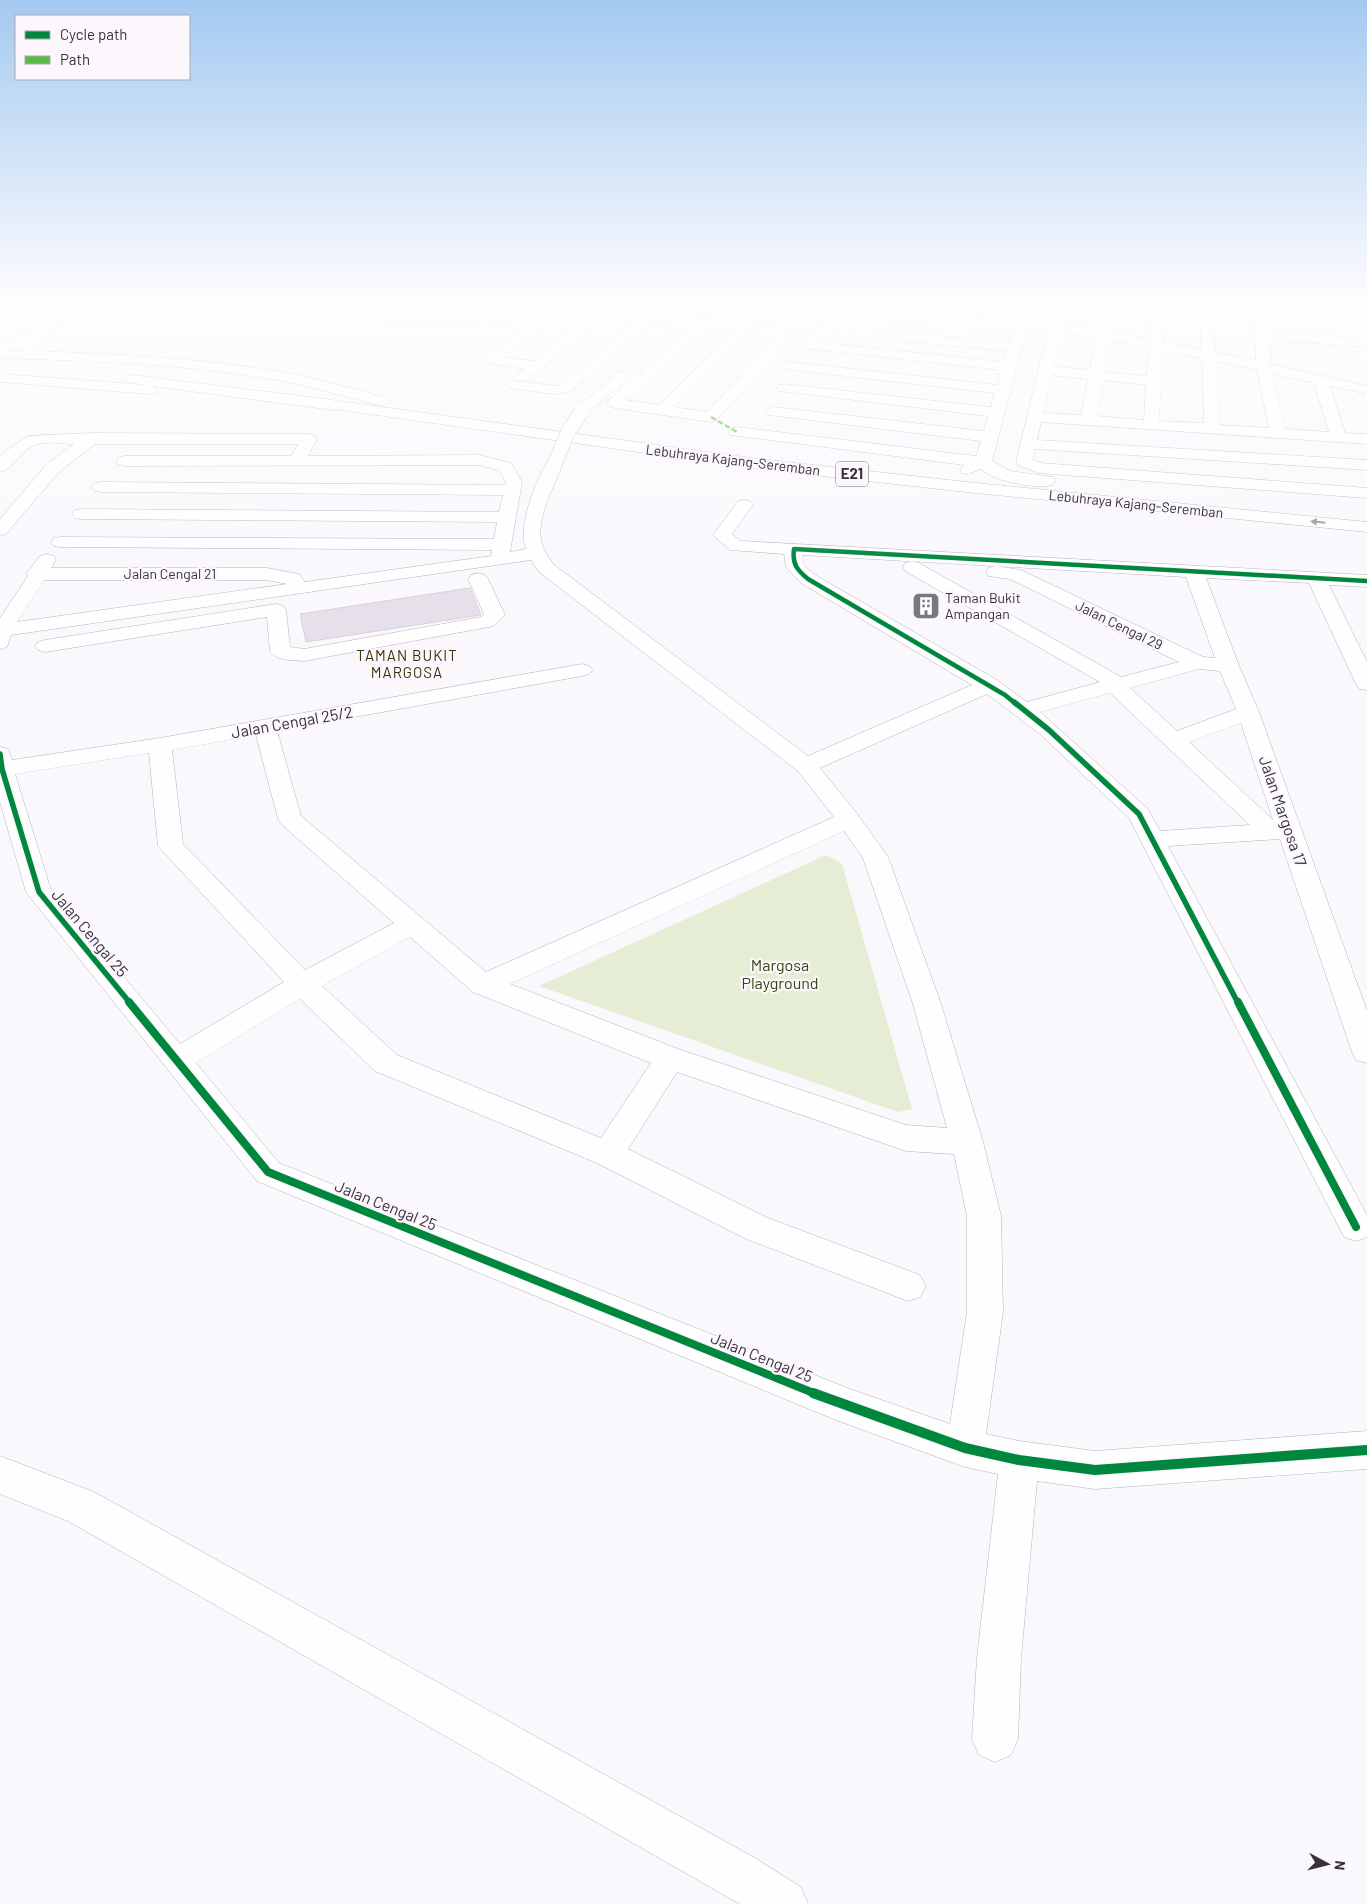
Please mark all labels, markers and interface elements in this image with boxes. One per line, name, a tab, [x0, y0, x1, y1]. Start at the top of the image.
legend	[15, 15, 190, 80]
text: Cycle path	[60, 25, 127, 43]
text: Path	[60, 50, 90, 68]
street label: Lebuhraya Kajang-Seremban	[645, 440, 821, 479]
road number: E21	[836, 462, 868, 486]
street label: Lebuhraya Kajang-Seremban	[1048, 486, 1224, 521]
one-way arrow	[1310, 518, 1326, 526]
street label: Jalan Cengal 21	[124, 565, 216, 582]
place label: Taman Bukit Ampangan	[945, 589, 1021, 622]
building icon: Taman Bukit Ampangan	[911, 591, 941, 621]
street label: Jalan Cengal 29	[1073, 596, 1166, 653]
district label: TAMAN BUKIT MARGOSA	[356, 646, 458, 681]
street label: Jalan Cengal 25/2	[230, 701, 354, 742]
street label: Jalan Margosa 17	[1256, 753, 1311, 869]
street label: Jalan Cengal 25	[48, 885, 132, 980]
park label: Margosa Playground	[741, 955, 819, 992]
street label: Jalan Cengal 25	[332, 1175, 440, 1234]
street label: Jalan Cengal 25	[708, 1327, 816, 1386]
north arrow	[1302, 1839, 1352, 1889]
text: N	[1331, 1860, 1349, 1871]

